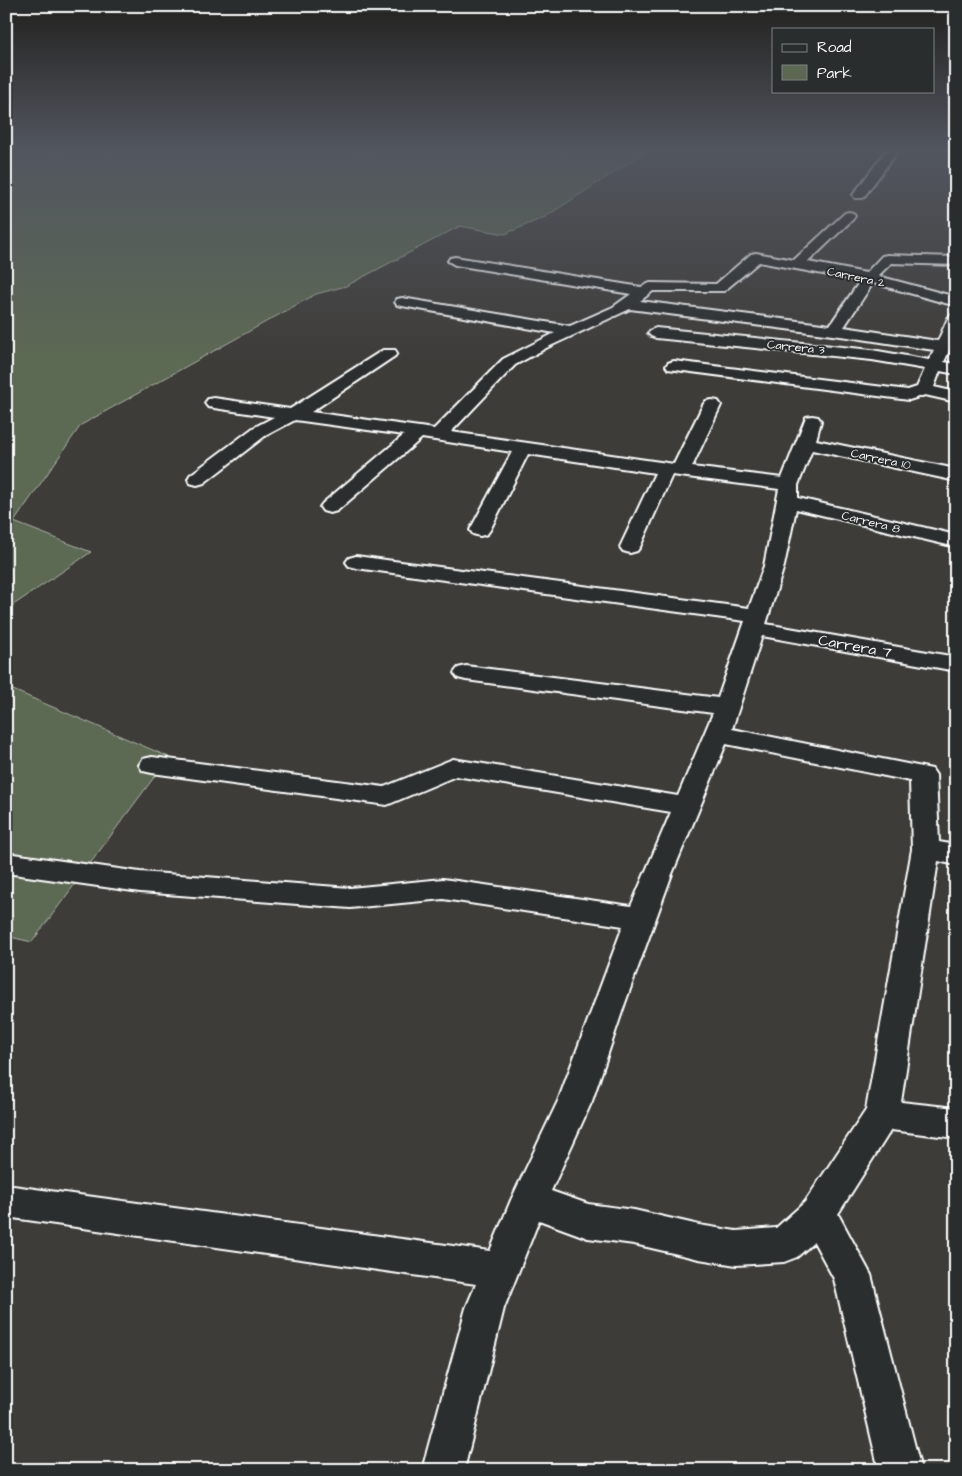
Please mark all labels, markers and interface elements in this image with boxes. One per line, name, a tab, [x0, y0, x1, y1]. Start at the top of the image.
legend	[772, 28, 934, 92]
text: Road	[817, 37, 852, 58]
text: Park	[817, 63, 852, 84]
street label: Carrera 2	[825, 263, 887, 292]
street label: Carrera 3	[766, 336, 826, 359]
street label: Carrera 10	[849, 445, 913, 474]
street label: Carrera 8	[840, 507, 902, 538]
street label: Carrera 7	[817, 630, 893, 663]

